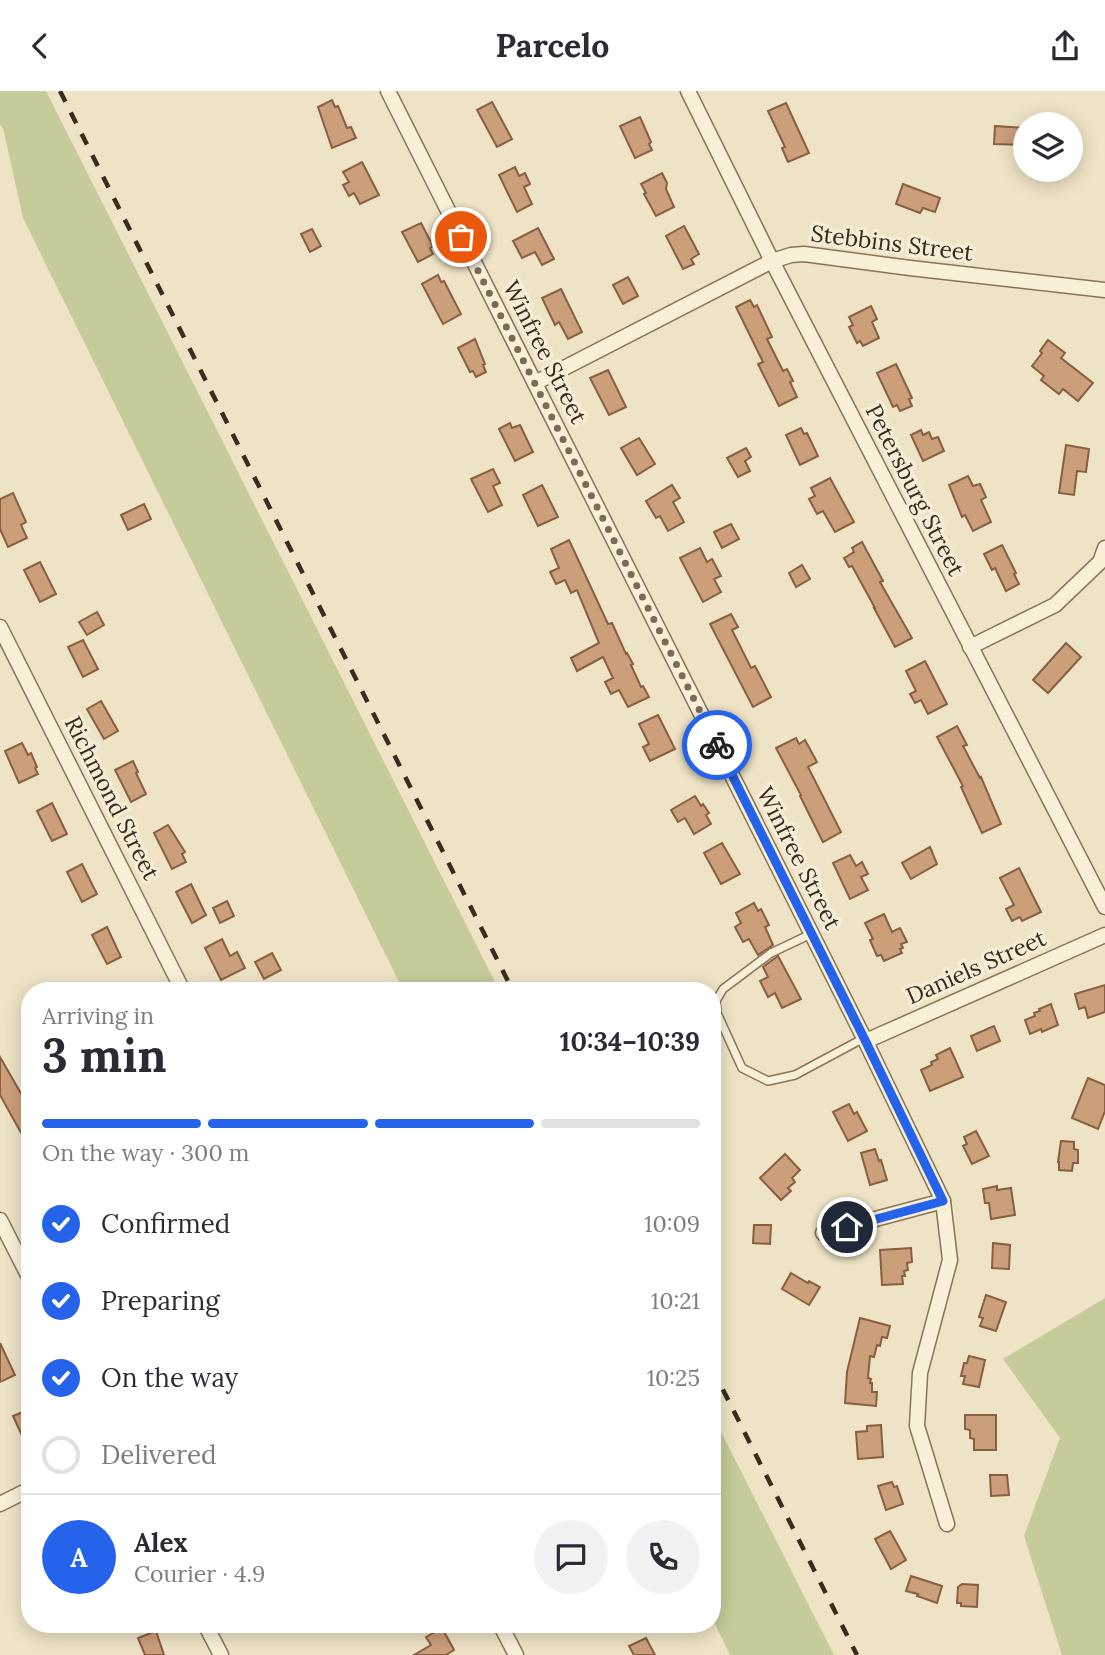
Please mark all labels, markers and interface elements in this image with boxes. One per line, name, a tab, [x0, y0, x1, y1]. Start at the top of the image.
text: Parcelo	[496, 25, 609, 66]
icon: back	[21, 27, 59, 65]
icon: share	[1046, 27, 1084, 65]
map controls	[1013, 112, 1083, 182]
button: layers	[1013, 112, 1083, 182]
pin	[431, 207, 491, 267]
icon: bag	[442, 218, 480, 256]
street label: Stebbins Street	[809, 218, 975, 267]
street label: Winfree Street	[497, 275, 594, 428]
street label: Petersburg Street	[860, 399, 971, 581]
courier	[682, 710, 752, 780]
street label: Richmond Street	[59, 711, 166, 885]
icon: bike	[698, 726, 736, 764]
street label: Winfree Street	[751, 781, 848, 934]
street label: Daniels Street	[901, 923, 1050, 1010]
text: Arriving in	[42, 1001, 154, 1030]
text: 10:34–10:39	[560, 1025, 700, 1058]
text: 3 min	[42, 1026, 167, 1085]
text: On the way · 300 m	[42, 1138, 249, 1167]
pin	[817, 1197, 877, 1257]
icon: check	[42, 1205, 80, 1243]
text: Confirmed	[101, 1207, 230, 1240]
icon: home	[828, 1208, 866, 1246]
text: 10:09	[644, 1209, 700, 1238]
icon: check	[42, 1282, 80, 1320]
text: Preparing	[101, 1284, 220, 1317]
text: 10:21	[651, 1286, 700, 1315]
icon: check	[42, 1359, 80, 1397]
text: On the way	[101, 1361, 238, 1394]
text: 10:25	[647, 1363, 700, 1392]
text: Delivered	[101, 1438, 217, 1471]
button: chat	[534, 1520, 608, 1594]
button: phone	[626, 1520, 700, 1594]
text: Alex	[134, 1526, 188, 1559]
text: A	[70, 1541, 88, 1574]
text: Courier · 4.9	[134, 1559, 265, 1588]

